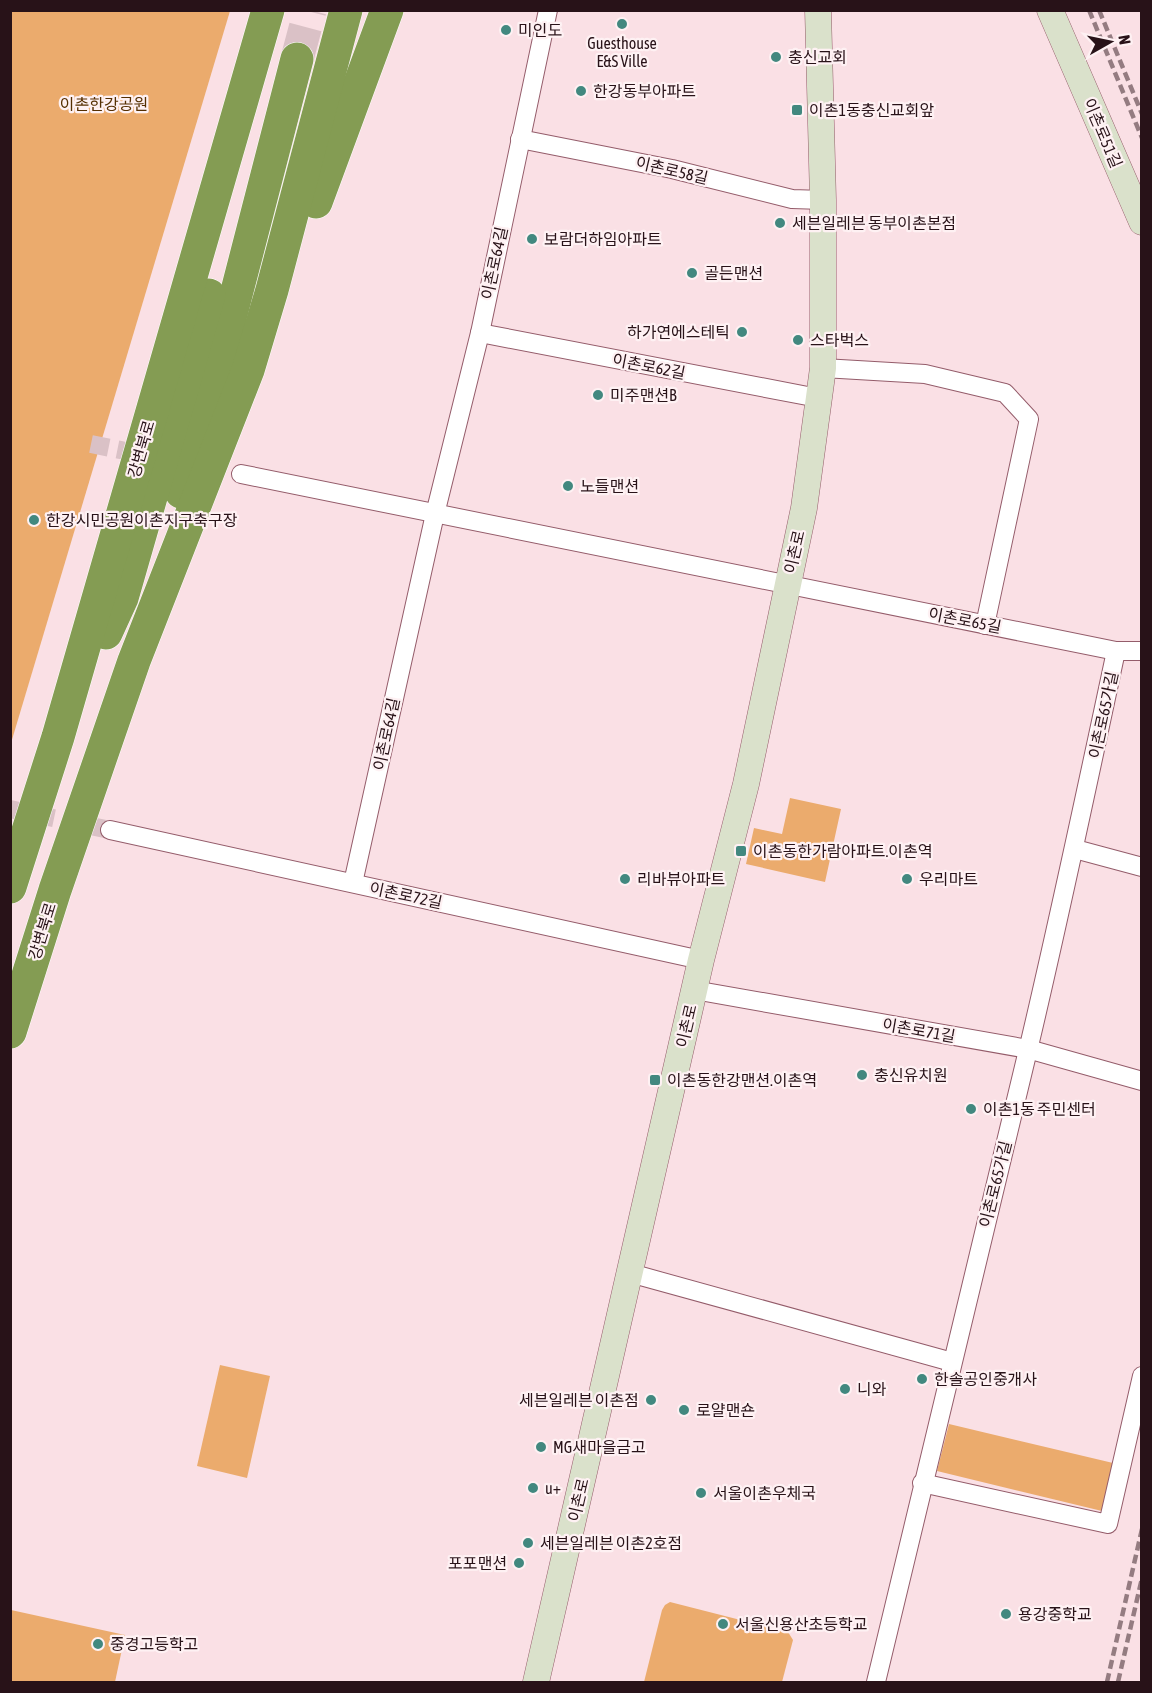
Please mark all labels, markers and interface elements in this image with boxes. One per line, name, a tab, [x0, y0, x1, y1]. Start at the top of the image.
north arrow	[1080, 12, 1140, 72]
marker: Guesthouse E&S Ville	[615, 17, 629, 31]
place label: 미인도	[518, 21, 562, 39]
marker: 미인도	[499, 23, 513, 37]
place label: Guesthouse E&S Ville	[587, 34, 657, 70]
text: N	[1115, 34, 1134, 46]
place label: 충신교회	[788, 48, 847, 66]
marker: 충신교회	[769, 50, 783, 64]
place label: 한강동부아파트	[593, 82, 696, 100]
marker: 한강동부아파트	[574, 84, 588, 98]
park label: 이촌한강공원	[60, 95, 148, 113]
street label: 이촌로51길	[1080, 95, 1126, 171]
place label: 이촌1동충신교회앞	[809, 101, 935, 119]
marker: 이촌1동충신교회앞	[790, 103, 804, 117]
street label: 이촌로58길	[634, 153, 710, 187]
place label: 세븐일레븐 동부이촌본점	[792, 214, 956, 232]
marker: 세븐일레븐 동부이촌본점	[773, 216, 787, 230]
street label: 이촌로64길	[478, 225, 510, 301]
place label: 보람더하임아파트	[544, 230, 662, 248]
marker: 보람더하임아파트	[525, 232, 539, 246]
place label: 골든맨션	[704, 264, 763, 282]
marker: 골든맨션	[685, 266, 699, 280]
place label: 하가연에스테틱	[627, 323, 730, 341]
marker: 하가연에스테틱	[735, 325, 749, 339]
place label: 스타벅스	[810, 331, 869, 349]
marker: 스타벅스	[791, 333, 805, 347]
street label: 이촌로62길	[611, 350, 687, 382]
place label: 미주맨션B	[610, 386, 677, 404]
marker: 미주맨션B	[591, 388, 605, 402]
street label: 강변북로	[124, 418, 158, 480]
place label: 노들맨션	[580, 477, 639, 495]
marker: 노들맨션	[561, 479, 575, 493]
place label: 한강시민공원이촌지구축구장	[46, 511, 238, 529]
marker: 한강시민공원이촌지구축구장	[27, 513, 41, 527]
street label: 이촌로	[780, 528, 808, 576]
street label: 이촌로65길	[927, 604, 1003, 636]
street label: 이촌로65가길	[1085, 670, 1121, 760]
street label: 이촌로64길	[370, 696, 402, 772]
place label: 이촌동한가람아파트.이촌역	[753, 842, 933, 860]
marker: 이촌동한가람아파트.이촌역	[734, 844, 748, 858]
place label: 리바뷰아파트	[637, 870, 725, 888]
place label: 우리마트	[919, 870, 978, 888]
marker: 리바뷰아파트	[618, 872, 632, 886]
marker: 우리마트	[900, 872, 914, 886]
street label: 이촌로72길	[368, 879, 444, 911]
street label: 강변북로	[25, 900, 59, 962]
street label: 이촌로	[672, 1002, 700, 1050]
street label: 이촌로71길	[881, 1015, 957, 1045]
place label: 충신유치원	[874, 1066, 948, 1084]
marker: 충신유치원	[855, 1068, 869, 1082]
place label: 이촌동한강맨션.이촌역	[667, 1071, 817, 1089]
marker: 이촌동한강맨션.이촌역	[648, 1073, 662, 1087]
place label: 이촌1동 주민센터	[983, 1100, 1096, 1118]
marker: 이촌1동 주민센터	[964, 1102, 978, 1116]
street label: 이촌로65가길	[976, 1139, 1014, 1229]
place label: 한솔공인중개사	[934, 1370, 1037, 1388]
marker: 한솔공인중개사	[915, 1372, 929, 1386]
place label: 니와	[857, 1380, 887, 1398]
marker: 니와	[838, 1382, 852, 1396]
place label: 세븐일레븐 이촌점	[519, 1391, 639, 1409]
marker: 세븐일레븐 이촌점	[644, 1393, 658, 1407]
place label: 로얄맨숀	[696, 1401, 755, 1419]
marker: 로얄맨숀	[677, 1403, 691, 1417]
place label: MG새마을금고	[553, 1438, 646, 1456]
marker: MG새마을금고	[534, 1440, 548, 1454]
street label: 이촌로	[564, 1476, 592, 1524]
place label: u+	[545, 1479, 561, 1497]
marker: u+	[526, 1481, 540, 1495]
place label: 서울이촌우체국	[713, 1484, 816, 1502]
marker: 서울이촌우체국	[694, 1486, 708, 1500]
place label: 세븐일레븐 이촌2호점	[540, 1534, 682, 1552]
marker: 세븐일레븐 이촌2호점	[521, 1536, 535, 1550]
place label: 포포맨션	[448, 1554, 507, 1572]
marker: 포포맨션	[512, 1556, 526, 1570]
place label: 용강중학교	[1018, 1605, 1092, 1623]
marker: 용강중학교	[999, 1607, 1013, 1621]
place label: 서울신용산초등학교	[735, 1615, 867, 1633]
marker: 서울신용산초등학교	[716, 1617, 730, 1631]
place label: 중경고등학고	[110, 1635, 198, 1653]
marker: 중경고등학고	[91, 1637, 105, 1651]

